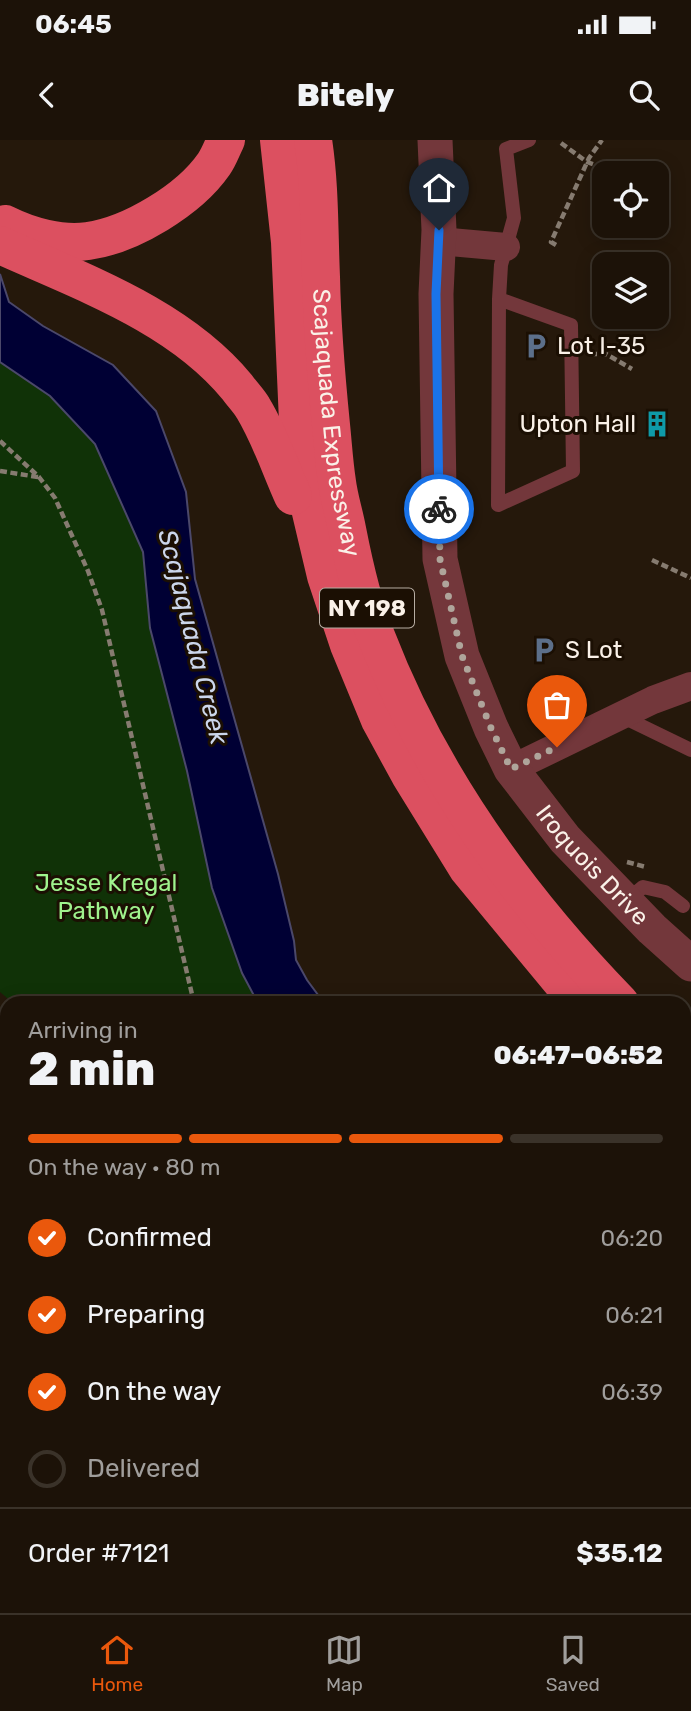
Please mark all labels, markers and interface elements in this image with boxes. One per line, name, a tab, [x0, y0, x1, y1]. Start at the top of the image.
text: 06:45	[35, 9, 112, 40]
icon: back	[28, 76, 66, 114]
text: Bitely	[297, 76, 394, 114]
icon: search	[625, 76, 663, 114]
pin	[409, 158, 469, 230]
map controls	[592, 161, 669, 329]
button: locate	[592, 161, 669, 238]
icon: home	[420, 169, 458, 207]
button: layers	[592, 252, 669, 329]
street label: Scajaquada Expressway	[307, 288, 366, 559]
parking icon: Lot I-35	[521, 331, 551, 361]
place label: Lot I-35	[557, 332, 645, 360]
building icon: Upton Hall	[642, 409, 672, 439]
place label: Upton Hall	[519, 410, 636, 438]
courier	[404, 474, 474, 544]
icon: bike	[420, 490, 458, 528]
water label: Scajaquada Creek	[151, 526, 235, 748]
road number: NY 198	[320, 588, 414, 628]
parking icon: S Lot	[529, 635, 559, 665]
place label: S Lot	[565, 636, 622, 664]
pin	[527, 675, 587, 747]
icon: bag	[538, 686, 576, 724]
street label: Iroquois Drive	[530, 800, 655, 931]
park label: Jesse Kregal Pathway	[35, 869, 177, 925]
text: Arriving in	[28, 1016, 138, 1044]
text: 06:47–06:52	[493, 1040, 663, 1071]
text: 2 min	[28, 1042, 155, 1097]
text: On the way · 80 m	[28, 1153, 220, 1181]
icon: check	[28, 1219, 66, 1257]
text: Confirmed	[87, 1222, 212, 1253]
text: 06:20	[601, 1224, 663, 1252]
icon: check	[28, 1296, 66, 1334]
text: Preparing	[87, 1299, 205, 1330]
text: 06:21	[605, 1301, 663, 1329]
icon: check	[28, 1373, 66, 1411]
text: On the way	[87, 1376, 221, 1407]
text: 06:39	[601, 1378, 663, 1406]
text: Delivered	[87, 1453, 200, 1484]
text: Order #7121	[28, 1538, 169, 1569]
text: $35.12	[576, 1538, 663, 1569]
tab: Home	[91, 1631, 143, 1696]
tab: Map	[325, 1631, 363, 1696]
tab: Saved	[546, 1631, 600, 1696]

